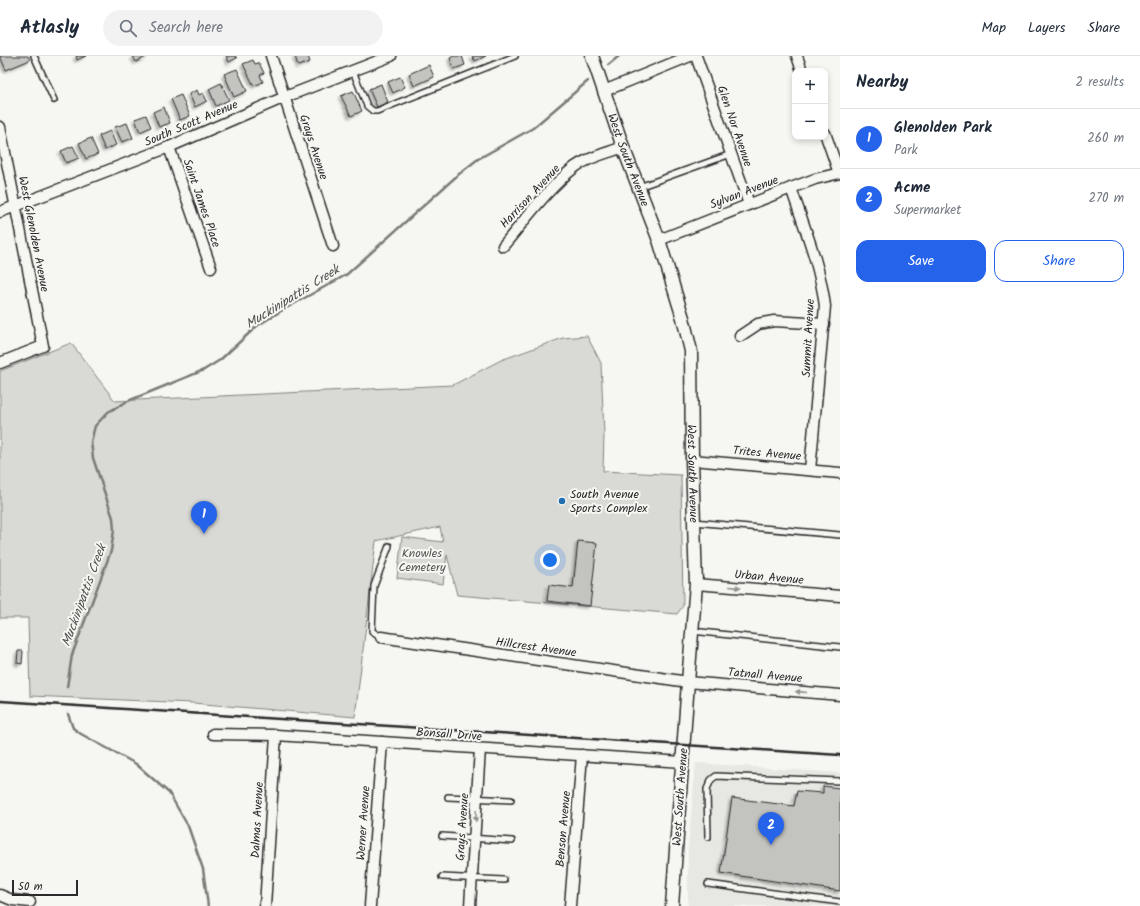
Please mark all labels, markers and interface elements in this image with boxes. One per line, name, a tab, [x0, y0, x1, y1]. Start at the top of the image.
search box	[103, 10, 383, 46]
text: Atlasly	[20, 13, 79, 43]
text: Search here	[149, 16, 223, 40]
icon: search	[117, 17, 139, 39]
text: Map	[982, 17, 1006, 39]
text: Layers	[1028, 17, 1066, 39]
text: Share	[1088, 17, 1120, 39]
map controls	[792, 68, 828, 140]
button: +	[792, 68, 828, 104]
text: Nearby	[856, 69, 908, 96]
text: 2 results	[1076, 72, 1124, 93]
street label: Glen Nor Avenue	[712, 83, 757, 170]
street label: South Scott Avenue	[141, 95, 242, 152]
button: −	[792, 104, 828, 140]
street label: West South Avenue	[602, 111, 654, 210]
street label: Grays Avenue	[294, 112, 333, 183]
text: Glenolden Park	[894, 116, 992, 140]
text: 1	[867, 128, 871, 149]
text: 260 m	[1087, 128, 1124, 149]
text: Park	[894, 140, 918, 161]
street label: Saint James Place	[177, 156, 226, 251]
street label: Harrison Avenue	[496, 160, 566, 233]
street label: Sylvan Avenue	[707, 170, 782, 214]
street label: West Glenolden Avenue	[13, 174, 54, 294]
text: Acme	[894, 176, 930, 200]
text: 2	[865, 188, 873, 209]
text: 270 m	[1088, 188, 1124, 209]
text: Supermarket	[894, 200, 961, 221]
button: Save	[856, 240, 986, 282]
button: Share	[994, 240, 1124, 282]
water label: Muckinipattis Creek	[242, 259, 346, 335]
street label: Summit Avenue	[797, 298, 820, 378]
street label: West South Avenue	[682, 424, 703, 524]
street label: Trites Avenue	[732, 441, 803, 466]
place label: South Avenue Sports Complex	[570, 485, 648, 518]
marker: South Avenue Sports Complex	[557, 496, 567, 506]
pin: 1	[191, 501, 217, 534]
water label: Muckinipattis Creek	[56, 540, 113, 650]
park label: Knowles Cemetery	[398, 544, 446, 577]
your location	[540, 550, 560, 570]
street label: Urban Avenue	[733, 565, 805, 590]
one-way arrow	[729, 584, 741, 591]
street label: Hillcrest Avenue	[494, 632, 578, 663]
street label: Tatnall Avenue	[727, 663, 804, 688]
one-way arrow	[795, 688, 807, 695]
street label: Bonsall Drive	[415, 723, 483, 746]
street label: West South Avenue	[668, 747, 693, 847]
street label: Dalmas Avenue	[246, 781, 269, 859]
street label: Werner Avenue	[351, 785, 376, 861]
street label: Benson Avenue	[551, 790, 576, 868]
street label: Grays Avenue	[451, 792, 474, 862]
one-way arrow	[473, 810, 480, 822]
pin: 2	[758, 812, 784, 845]
scale bar	[12, 878, 78, 897]
text: 50 m	[18, 878, 43, 896]

